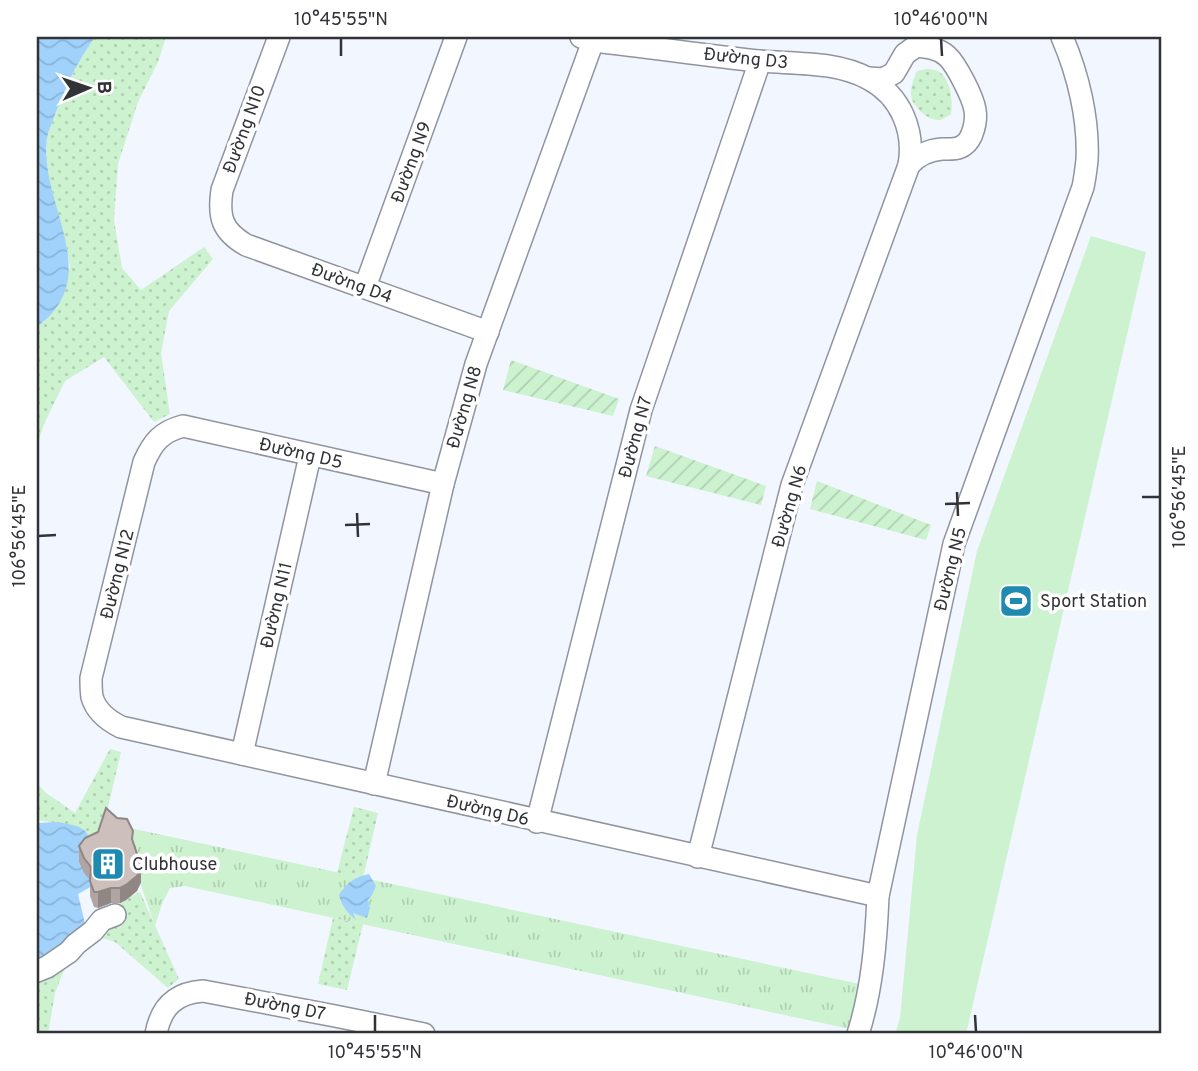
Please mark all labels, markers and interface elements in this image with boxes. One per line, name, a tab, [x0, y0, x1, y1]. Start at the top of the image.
text: 10°45'55"N	[294, 9, 388, 32]
text: 10°46'00"N	[894, 9, 988, 32]
street label: Đường D3	[703, 44, 789, 75]
north arrow	[52, 52, 122, 122]
text: B	[91, 80, 115, 94]
street label: Đường N10	[219, 82, 272, 177]
street label: Đường N9	[387, 119, 438, 206]
street label: Đường D4	[308, 259, 395, 310]
street label: Đường N8	[443, 363, 488, 452]
street label: Đường N7	[615, 394, 658, 481]
street label: Đường D5	[257, 434, 345, 475]
text: 106°56'45"E	[1169, 446, 1192, 548]
street label: Đường N6	[768, 462, 813, 550]
text: 106°56'45"E	[9, 485, 32, 587]
street label: Đường N5	[930, 525, 973, 614]
street label: Đường N12	[96, 527, 141, 622]
street label: Đường N11	[256, 560, 299, 651]
sports icon: Sport Station	[997, 582, 1035, 620]
place label: Sport Station	[1040, 591, 1147, 614]
street label: Đường D6	[444, 791, 531, 832]
building icon: Clubhouse	[89, 845, 127, 883]
place label: Clubhouse	[132, 854, 217, 877]
street label: Đường D7	[242, 988, 327, 1027]
text: 10°45'55"N	[328, 1042, 422, 1065]
text: 10°46'00"N	[929, 1042, 1023, 1065]

